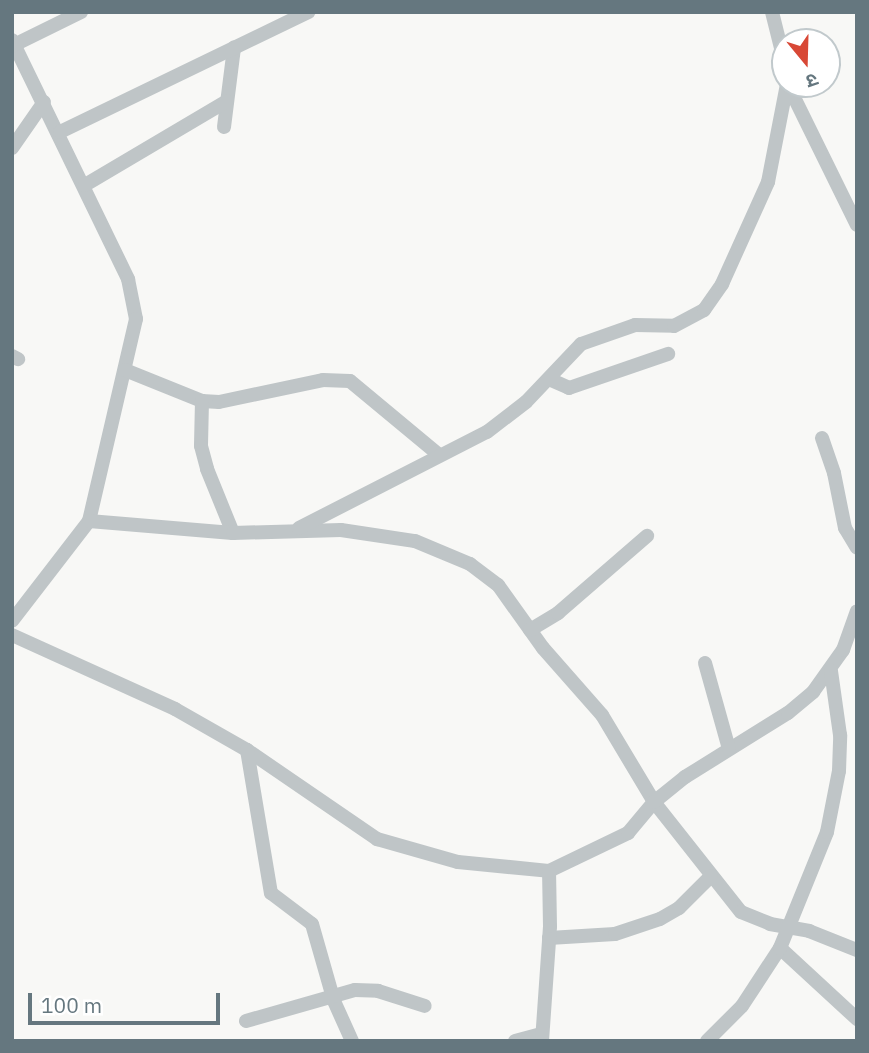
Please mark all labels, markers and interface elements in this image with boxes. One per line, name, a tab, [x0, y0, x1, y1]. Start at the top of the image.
north arrow	[771, 28, 841, 98]
text: उ	[803, 68, 821, 94]
scale bar	[32, 979, 224, 1023]
text: 100 m	[41, 991, 102, 1019]

